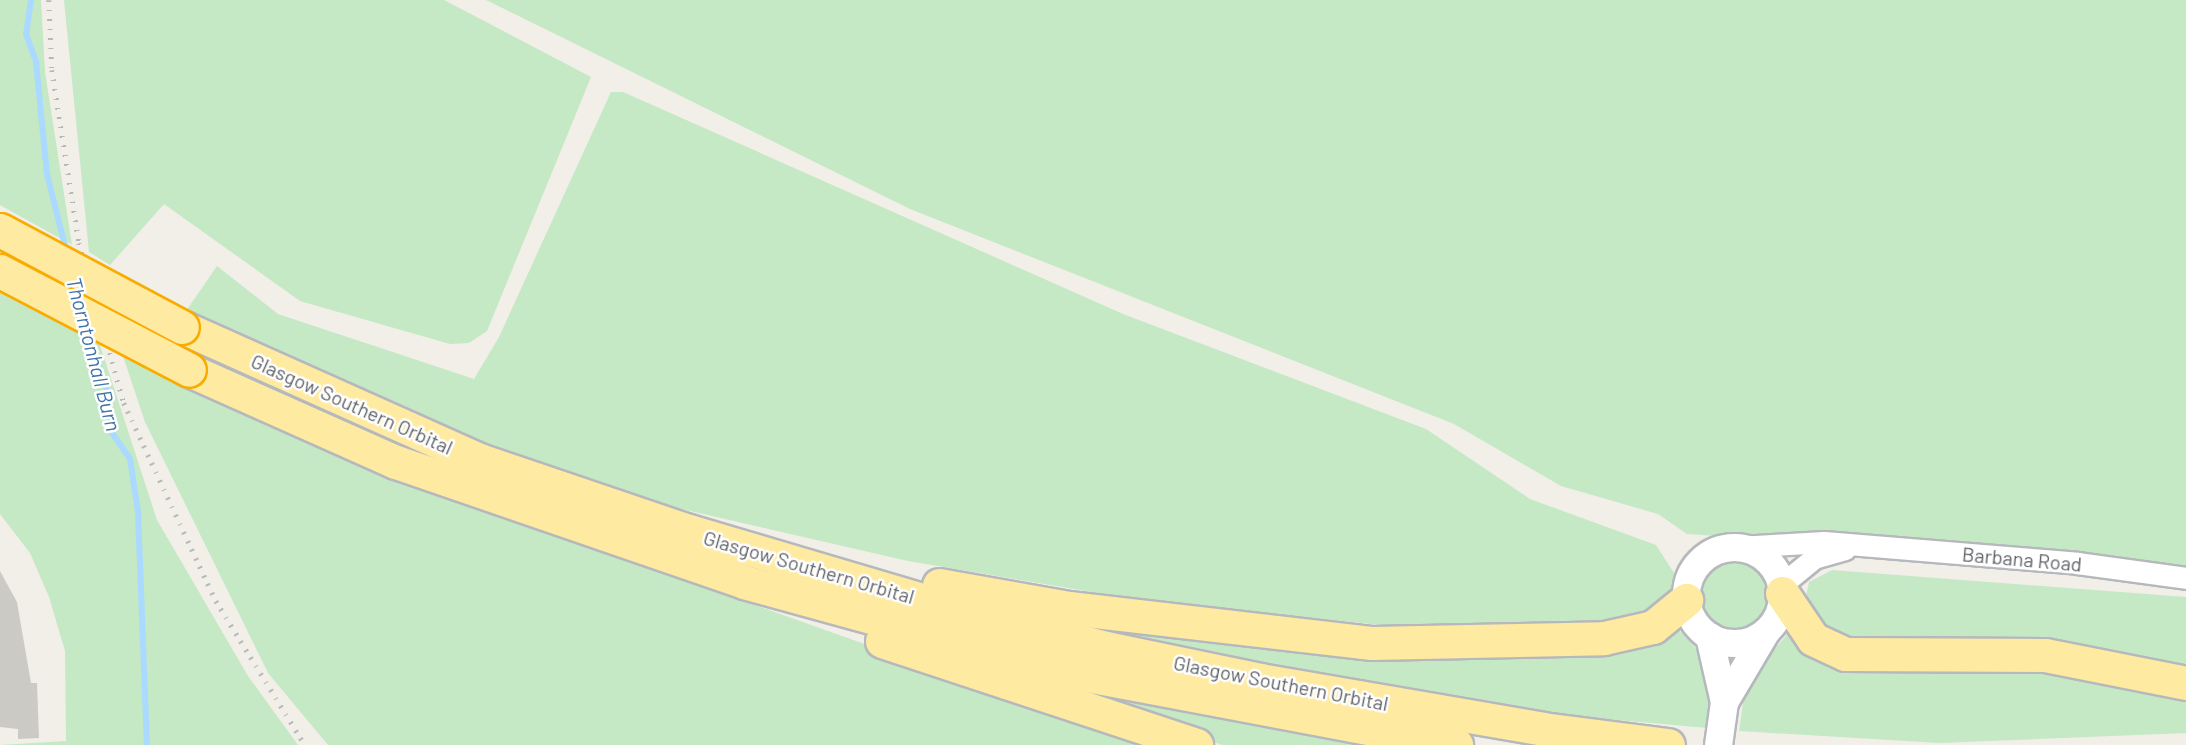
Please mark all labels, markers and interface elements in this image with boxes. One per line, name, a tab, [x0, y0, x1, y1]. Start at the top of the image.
water label: Thorntonhall Burn	[61, 274, 127, 434]
street label: Glasgow Southern Orbital	[247, 349, 457, 459]
street label: Glasgow Southern Orbital	[701, 525, 917, 609]
street label: Barbana Road	[1961, 542, 2083, 576]
street label: Glasgow Southern Orbital	[1172, 650, 1390, 716]

